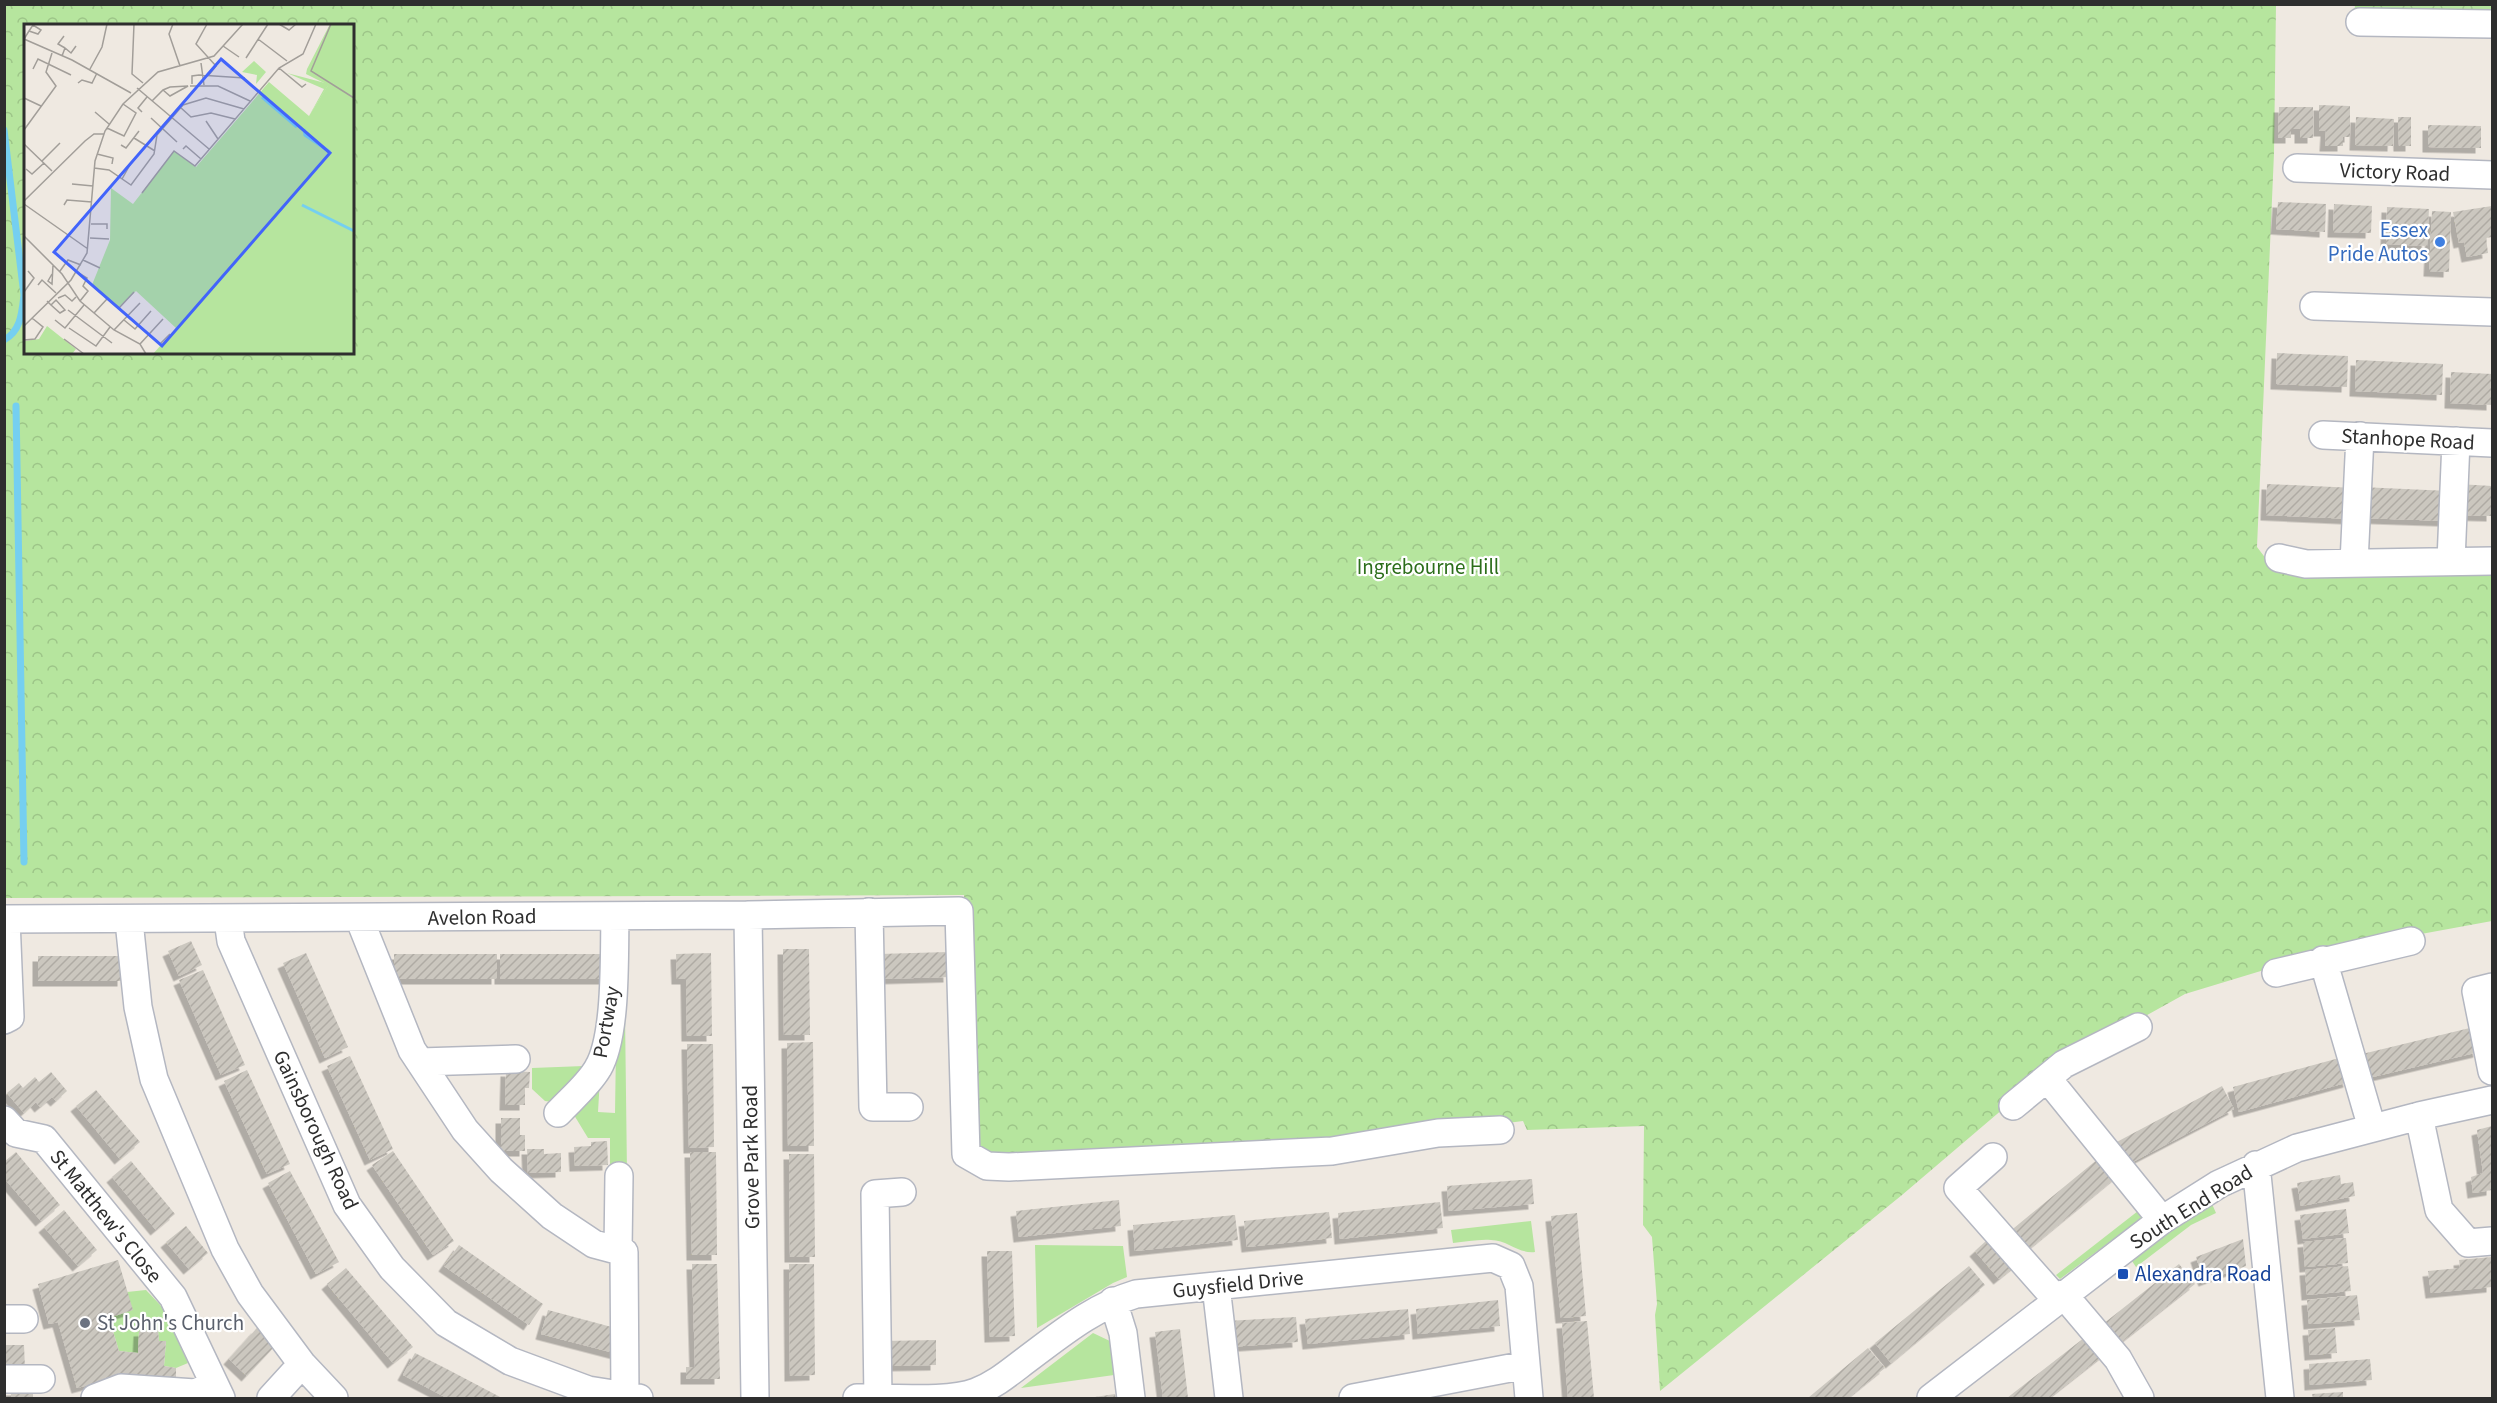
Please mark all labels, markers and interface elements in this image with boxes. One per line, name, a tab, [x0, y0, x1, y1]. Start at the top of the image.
inset map	[24, 24, 354, 354]
street label: Victory Road	[2339, 155, 2451, 189]
place label: Essex Pride Autos	[2328, 215, 2429, 269]
marker: Essex Pride Autos	[2433, 235, 2447, 249]
street label: Stanhope Road	[2341, 421, 2475, 457]
park label: Ingrebourne Hill	[1357, 552, 1499, 582]
street label: Avelon Road	[427, 901, 537, 933]
street label: Portway	[585, 984, 627, 1060]
street label: Gainsborough Road	[266, 1045, 366, 1215]
street label: Grove Park Road	[735, 1085, 767, 1229]
street label: St Matthew's Close	[43, 1143, 169, 1289]
street label: South End Road	[2124, 1157, 2258, 1257]
place label: Alexandra Road	[2135, 1259, 2272, 1289]
street label: Guysfield Drive	[1171, 1262, 1305, 1306]
marker: Alexandra Road	[2116, 1267, 2130, 1281]
place label: St John's Church	[97, 1308, 244, 1338]
marker: St John's Church	[78, 1316, 92, 1330]

